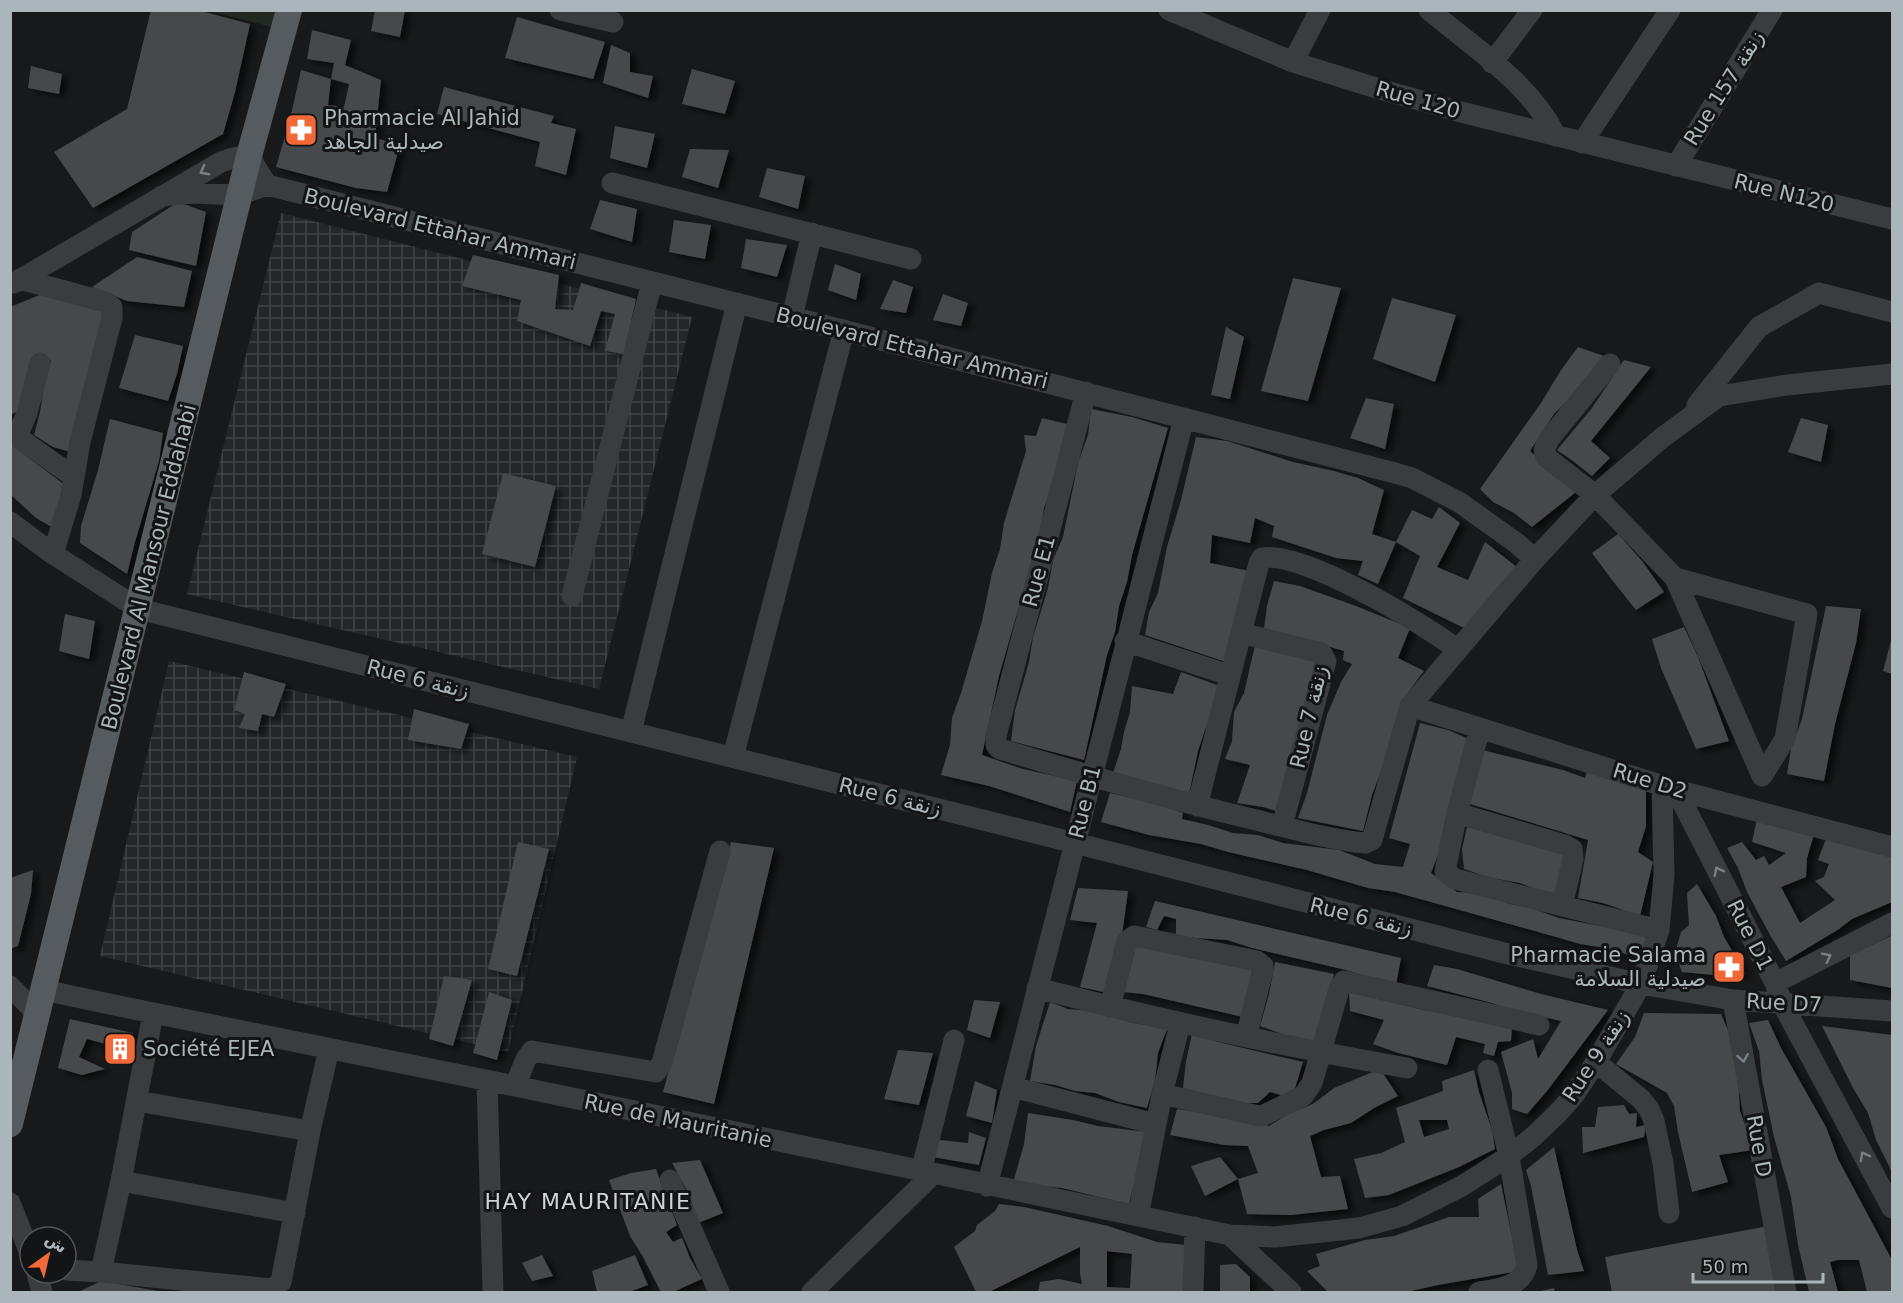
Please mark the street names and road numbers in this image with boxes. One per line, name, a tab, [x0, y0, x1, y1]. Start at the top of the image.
street label: Rue 157 زنقة	[1679, 26, 1769, 150]
street label: Rue 120	[1373, 77, 1463, 123]
street label: Rue N120	[1731, 169, 1837, 217]
street label: Boulevard Ettahar Ammari	[301, 184, 579, 274]
street label: Boulevard Ettahar Ammari	[773, 303, 1051, 393]
street label: Boulevard Al Mansour Eddahabi	[97, 402, 201, 732]
street label: Rue E1	[1018, 533, 1060, 609]
street label: Rue 6 زنقة	[364, 655, 472, 703]
street label: Rue 7 زنقة	[1286, 663, 1332, 771]
street label: Rue D2	[1610, 758, 1690, 804]
street label: Rue B1	[1064, 763, 1106, 841]
street label: Rue 6 زنقة	[836, 773, 944, 821]
street label: Rue 6 زنقة	[1307, 893, 1415, 941]
street label: Rue D1	[1722, 896, 1778, 974]
street label: Rue D7	[1745, 989, 1823, 1017]
street label: Rue 9 زنقة	[1557, 1006, 1635, 1106]
street label: Rue de Mauritanie	[582, 1089, 774, 1153]
street label: Rue D	[1742, 1113, 1776, 1179]

